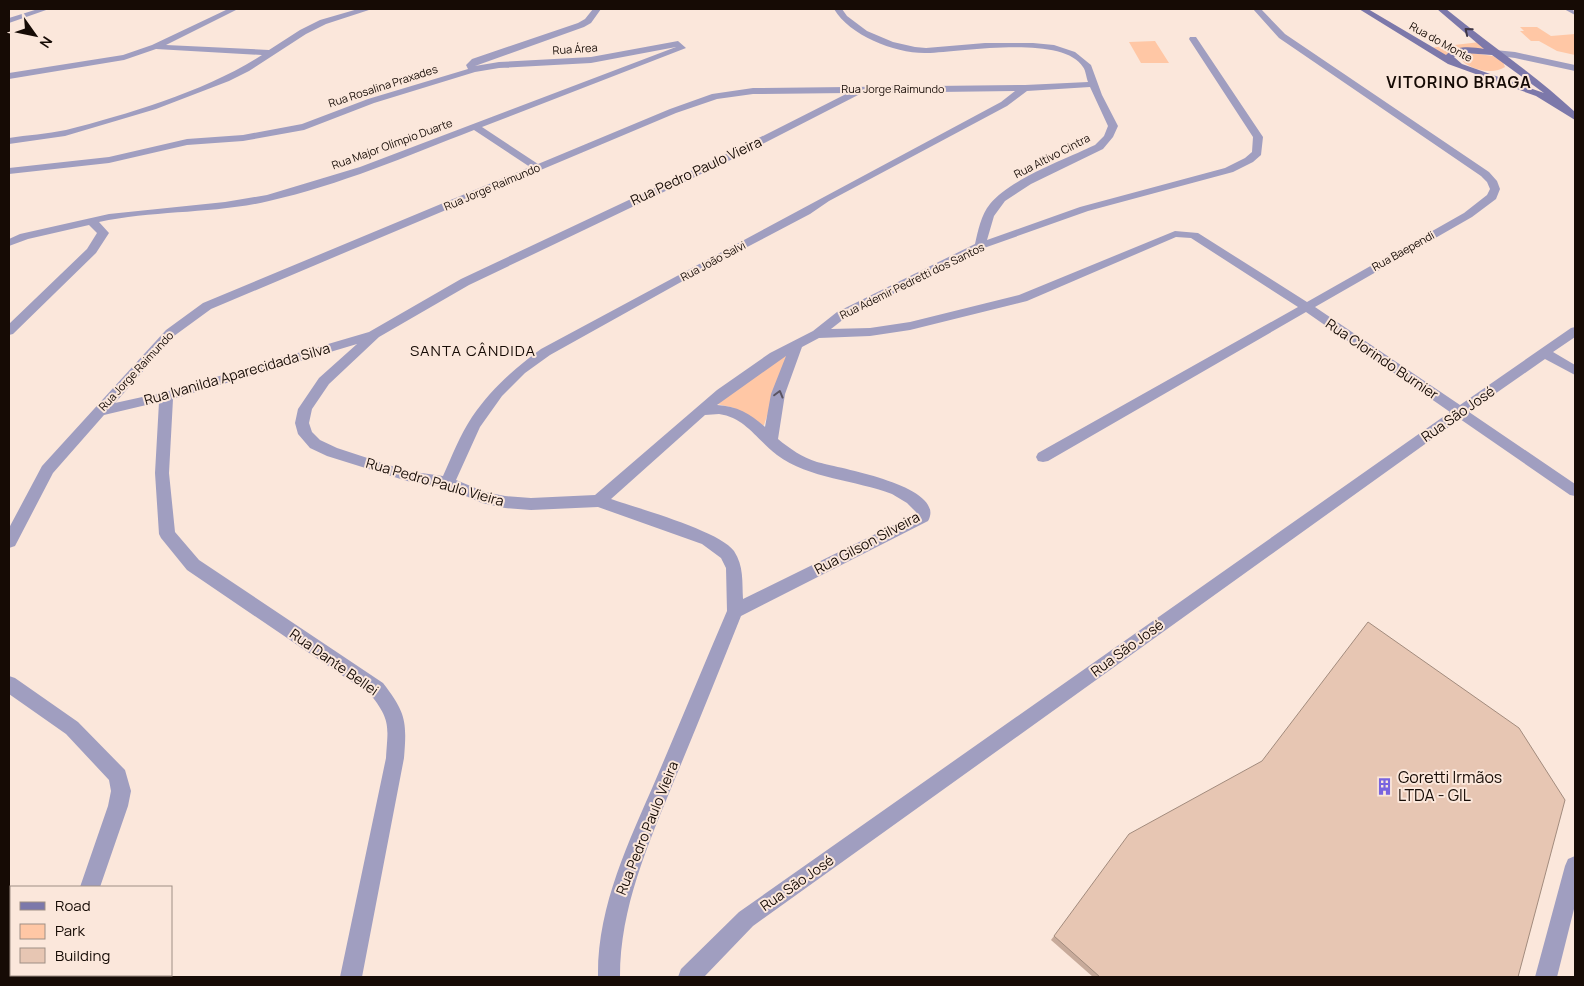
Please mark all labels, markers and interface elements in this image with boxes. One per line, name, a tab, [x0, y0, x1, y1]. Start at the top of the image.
north arrow	[10, 10, 60, 60]
street label: Rua do Monte	[1407, 18, 1476, 65]
one-way arrow	[1465, 28, 1474, 36]
text: N	[36, 33, 57, 52]
street label: Rua Área	[552, 39, 598, 58]
street label: Rua Rosalina Praxades	[326, 61, 440, 110]
district label: VITORINO BRAGA	[1386, 71, 1532, 93]
street label: Rua Jorge Raimundo	[841, 81, 945, 96]
street label: Rua Major Olímpio Duarte	[329, 115, 455, 172]
street label: Rua Altivo Cintra	[1011, 130, 1092, 181]
street label: Rua Pedro Paulo Vieira	[627, 132, 764, 209]
street label: Rua Jorge Raimundo	[441, 159, 543, 214]
street label: Rua Baependi	[1369, 227, 1437, 274]
street label: Rua João Salvi	[678, 237, 748, 284]
street label: Rua Ademir Pedretti dos Santos	[837, 239, 987, 322]
street label: Rua Clorindo Burnier	[1322, 314, 1442, 403]
street label: Rua Jorge Raimundo	[95, 327, 177, 414]
street label: Rua Ivanilda Aparecidada Silva	[142, 338, 332, 409]
district label: SANTA CÂNDIDA	[410, 340, 536, 361]
street label: Rua São José	[1417, 381, 1498, 446]
one-way arrow	[773, 391, 783, 399]
street label: Rua Pedro Paulo Vieira	[364, 453, 506, 510]
street label: Rua Gilson Silveira	[811, 507, 923, 578]
street label: Rua São José	[1087, 615, 1167, 680]
street label: Rua Dante Bellei	[286, 624, 382, 699]
street label: Rua Pedro Paulo Vieira	[611, 758, 682, 897]
place label: Goretti Irmãos LTDA - GIL	[1398, 766, 1502, 806]
building icon: Goretti Irmãos LTDA - GIL	[1374, 776, 1394, 796]
street label: Rua São José	[756, 850, 837, 915]
legend	[10, 886, 172, 976]
text: Road	[55, 895, 91, 916]
text: Park	[55, 920, 85, 941]
text: Building	[55, 945, 110, 966]

